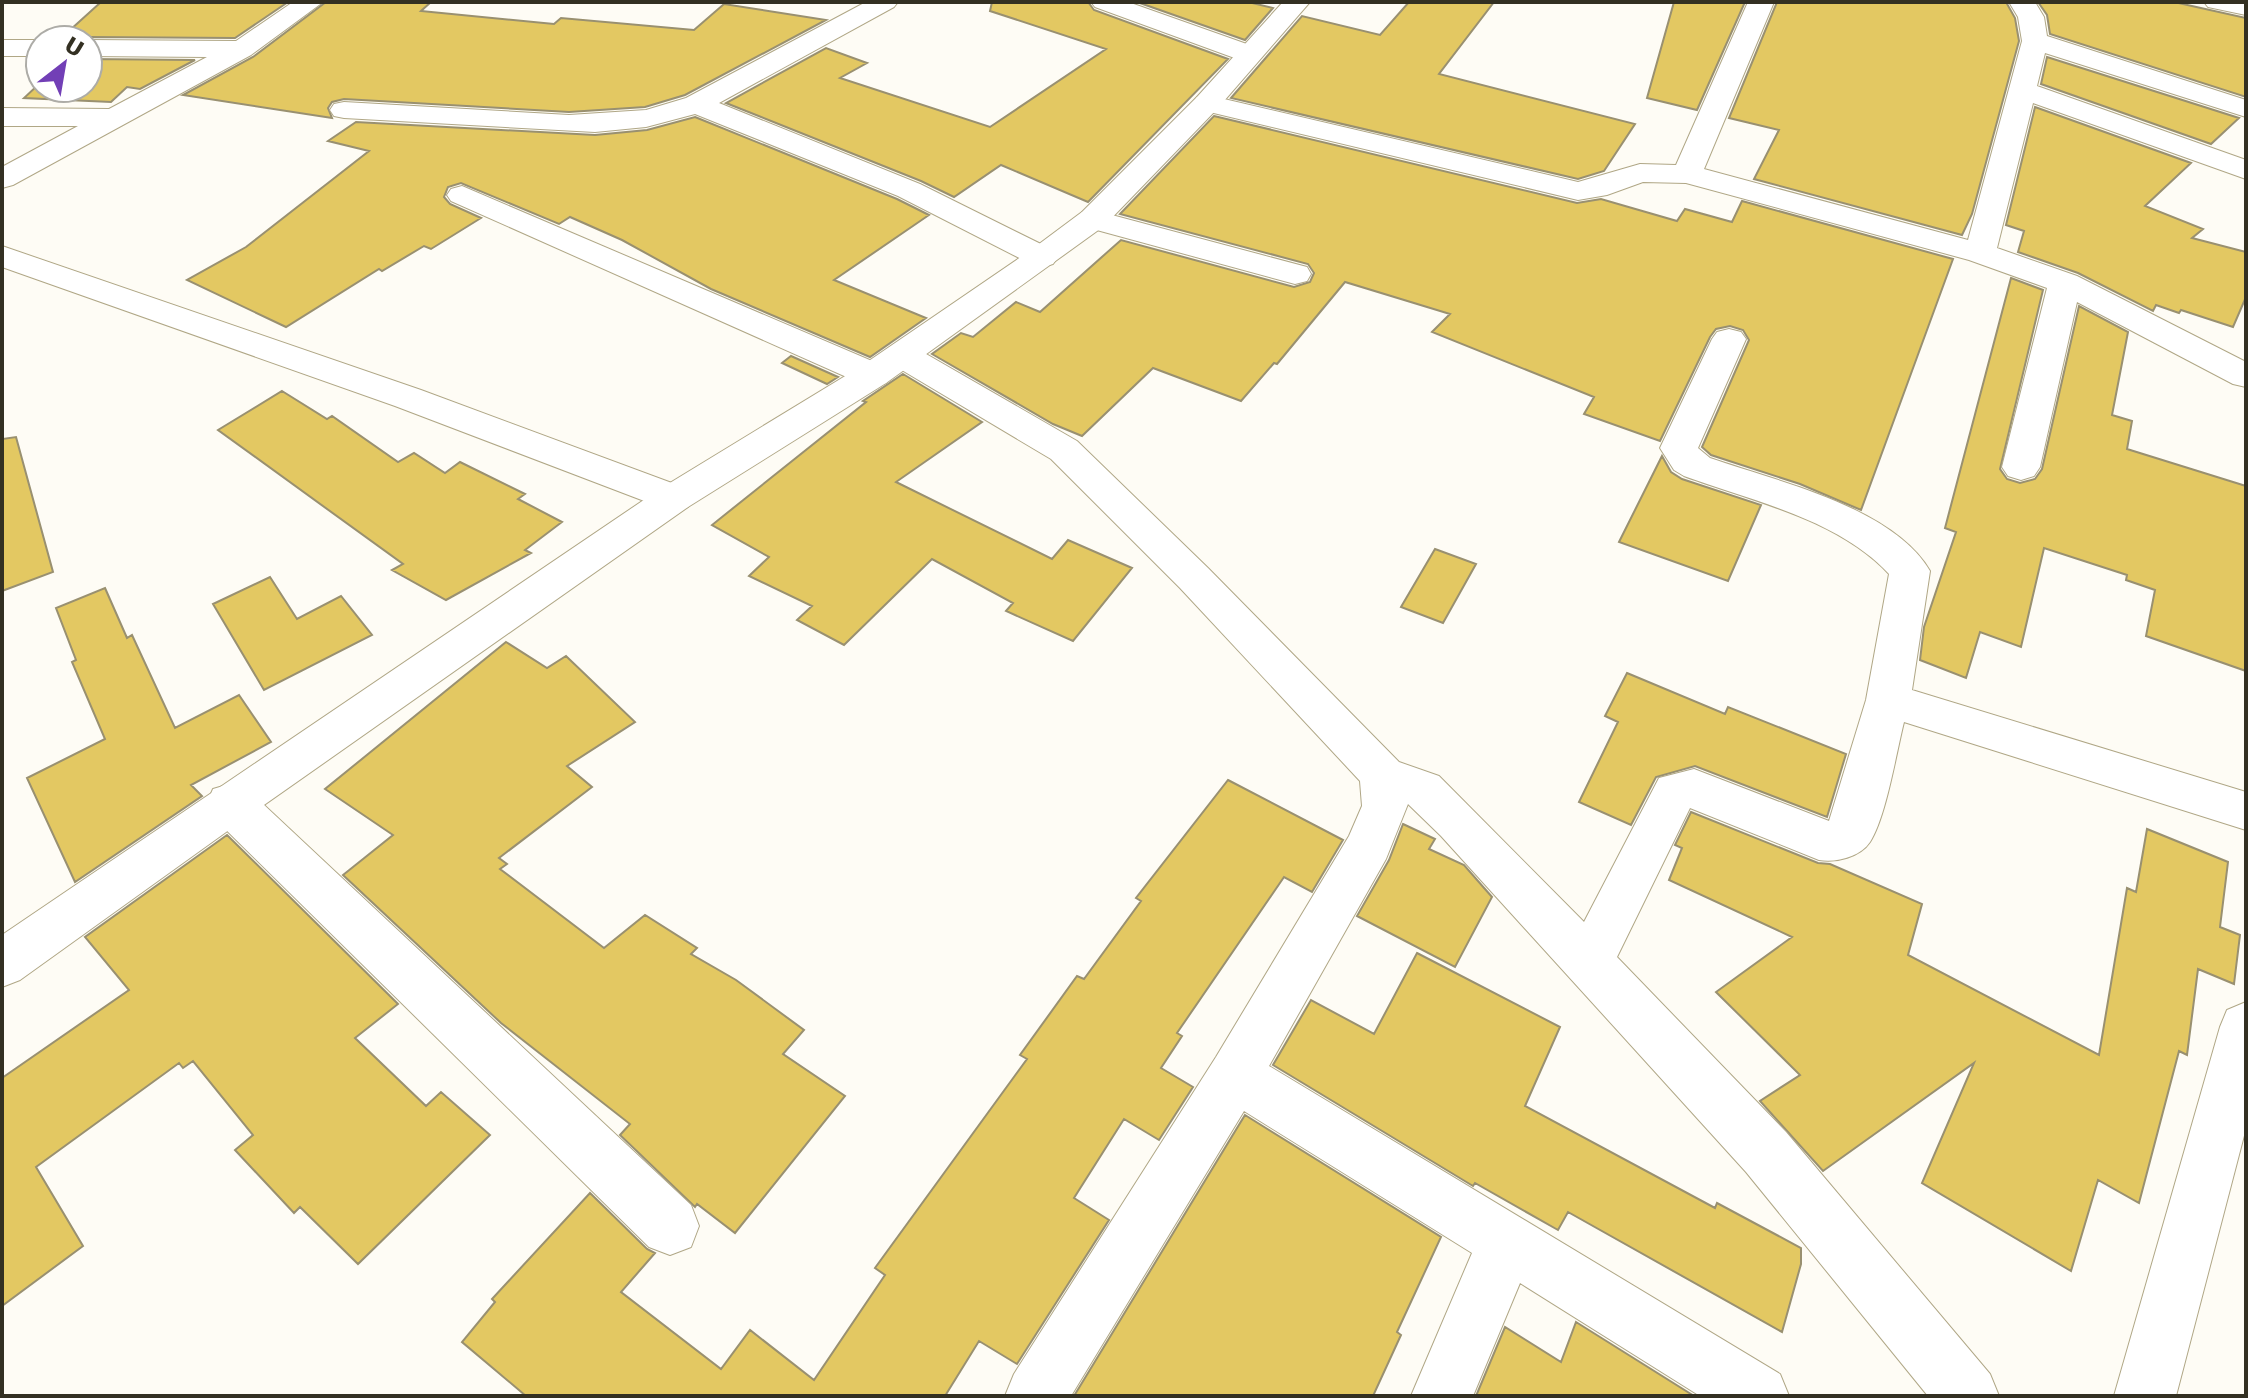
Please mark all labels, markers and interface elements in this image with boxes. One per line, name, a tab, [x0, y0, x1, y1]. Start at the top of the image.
north arrow	[24, 24, 104, 104]
text: U	[60, 32, 88, 63]

